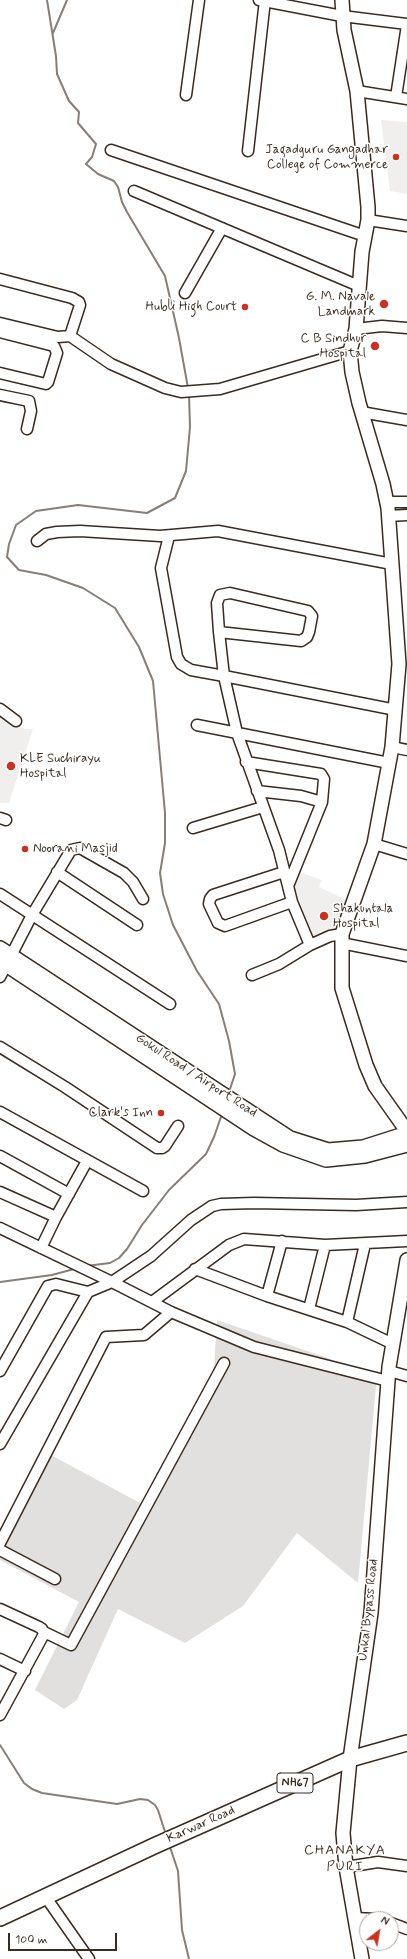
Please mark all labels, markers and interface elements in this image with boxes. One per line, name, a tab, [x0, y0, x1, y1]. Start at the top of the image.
place label: Jagadguru Gangadhar College of Commerce	[265, 142, 388, 173]
marker: Jagadguru Gangadhar College of Commerce	[391, 152, 401, 162]
place label: G. M. Navale Landmark	[306, 289, 375, 320]
marker: G. M. Navale Landmark	[378, 298, 390, 310]
place label: Hubli High Court	[145, 299, 237, 315]
marker: Hubli High Court	[240, 302, 250, 312]
place label: C B Sindhur Hospital	[301, 331, 366, 362]
marker: C B Sindhur Hospital	[369, 340, 381, 352]
place label: KLE Suchirayu Hospital	[20, 751, 101, 782]
marker: KLE Suchirayu Hospital	[5, 760, 17, 772]
place label: Noorani Masjid	[33, 841, 118, 857]
marker: Noorani Masjid	[20, 844, 30, 854]
place label: Shakuntala Hospital	[333, 901, 393, 932]
marker: Shakuntala Hospital	[318, 910, 330, 922]
street label: Gokul Road / Airport Road	[132, 1031, 260, 1121]
place label: Clark's Inn	[88, 1105, 153, 1121]
marker: Clark's Inn	[156, 1108, 166, 1118]
street label: Unkal Bypass Road	[356, 1558, 382, 1662]
road number: NH67	[277, 1773, 313, 1793]
street label: Karwar Road	[165, 1803, 237, 1847]
district label: CHANAKYA PURI	[306, 1843, 384, 1876]
north arrow	[359, 1911, 399, 1951]
text: N	[378, 1914, 391, 1929]
scale bar	[10, 1925, 119, 1951]
text: 100 m	[15, 1932, 47, 1948]

